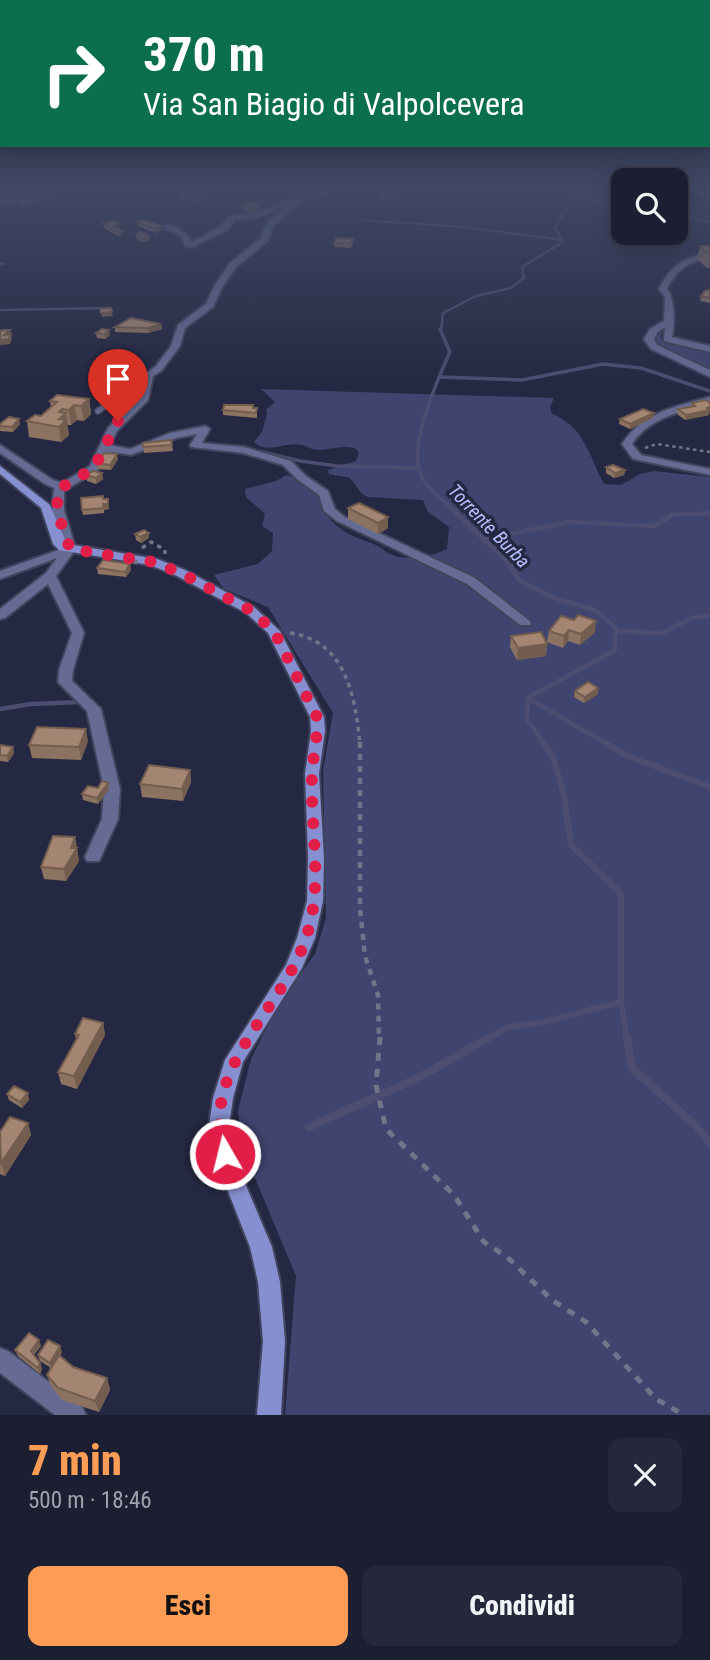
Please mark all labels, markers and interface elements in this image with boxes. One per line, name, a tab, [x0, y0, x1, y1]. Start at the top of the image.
text: 370 m	[143, 26, 265, 83]
icon: right	[28, 28, 119, 119]
text: Via San Biagio di Valpolcevera	[143, 85, 525, 123]
map controls	[611, 168, 688, 245]
button: search	[611, 168, 688, 245]
pin	[88, 349, 148, 421]
icon: arrive	[99, 360, 137, 398]
water label: Torrente Burba	[443, 479, 535, 573]
position arrow	[188, 1117, 262, 1191]
text: 7 min	[28, 1436, 122, 1485]
button: close	[608, 1438, 682, 1512]
text: 500 m · 18:46	[28, 1487, 152, 1514]
button: Esci	[28, 1566, 348, 1646]
button: Condividi	[362, 1566, 682, 1646]

